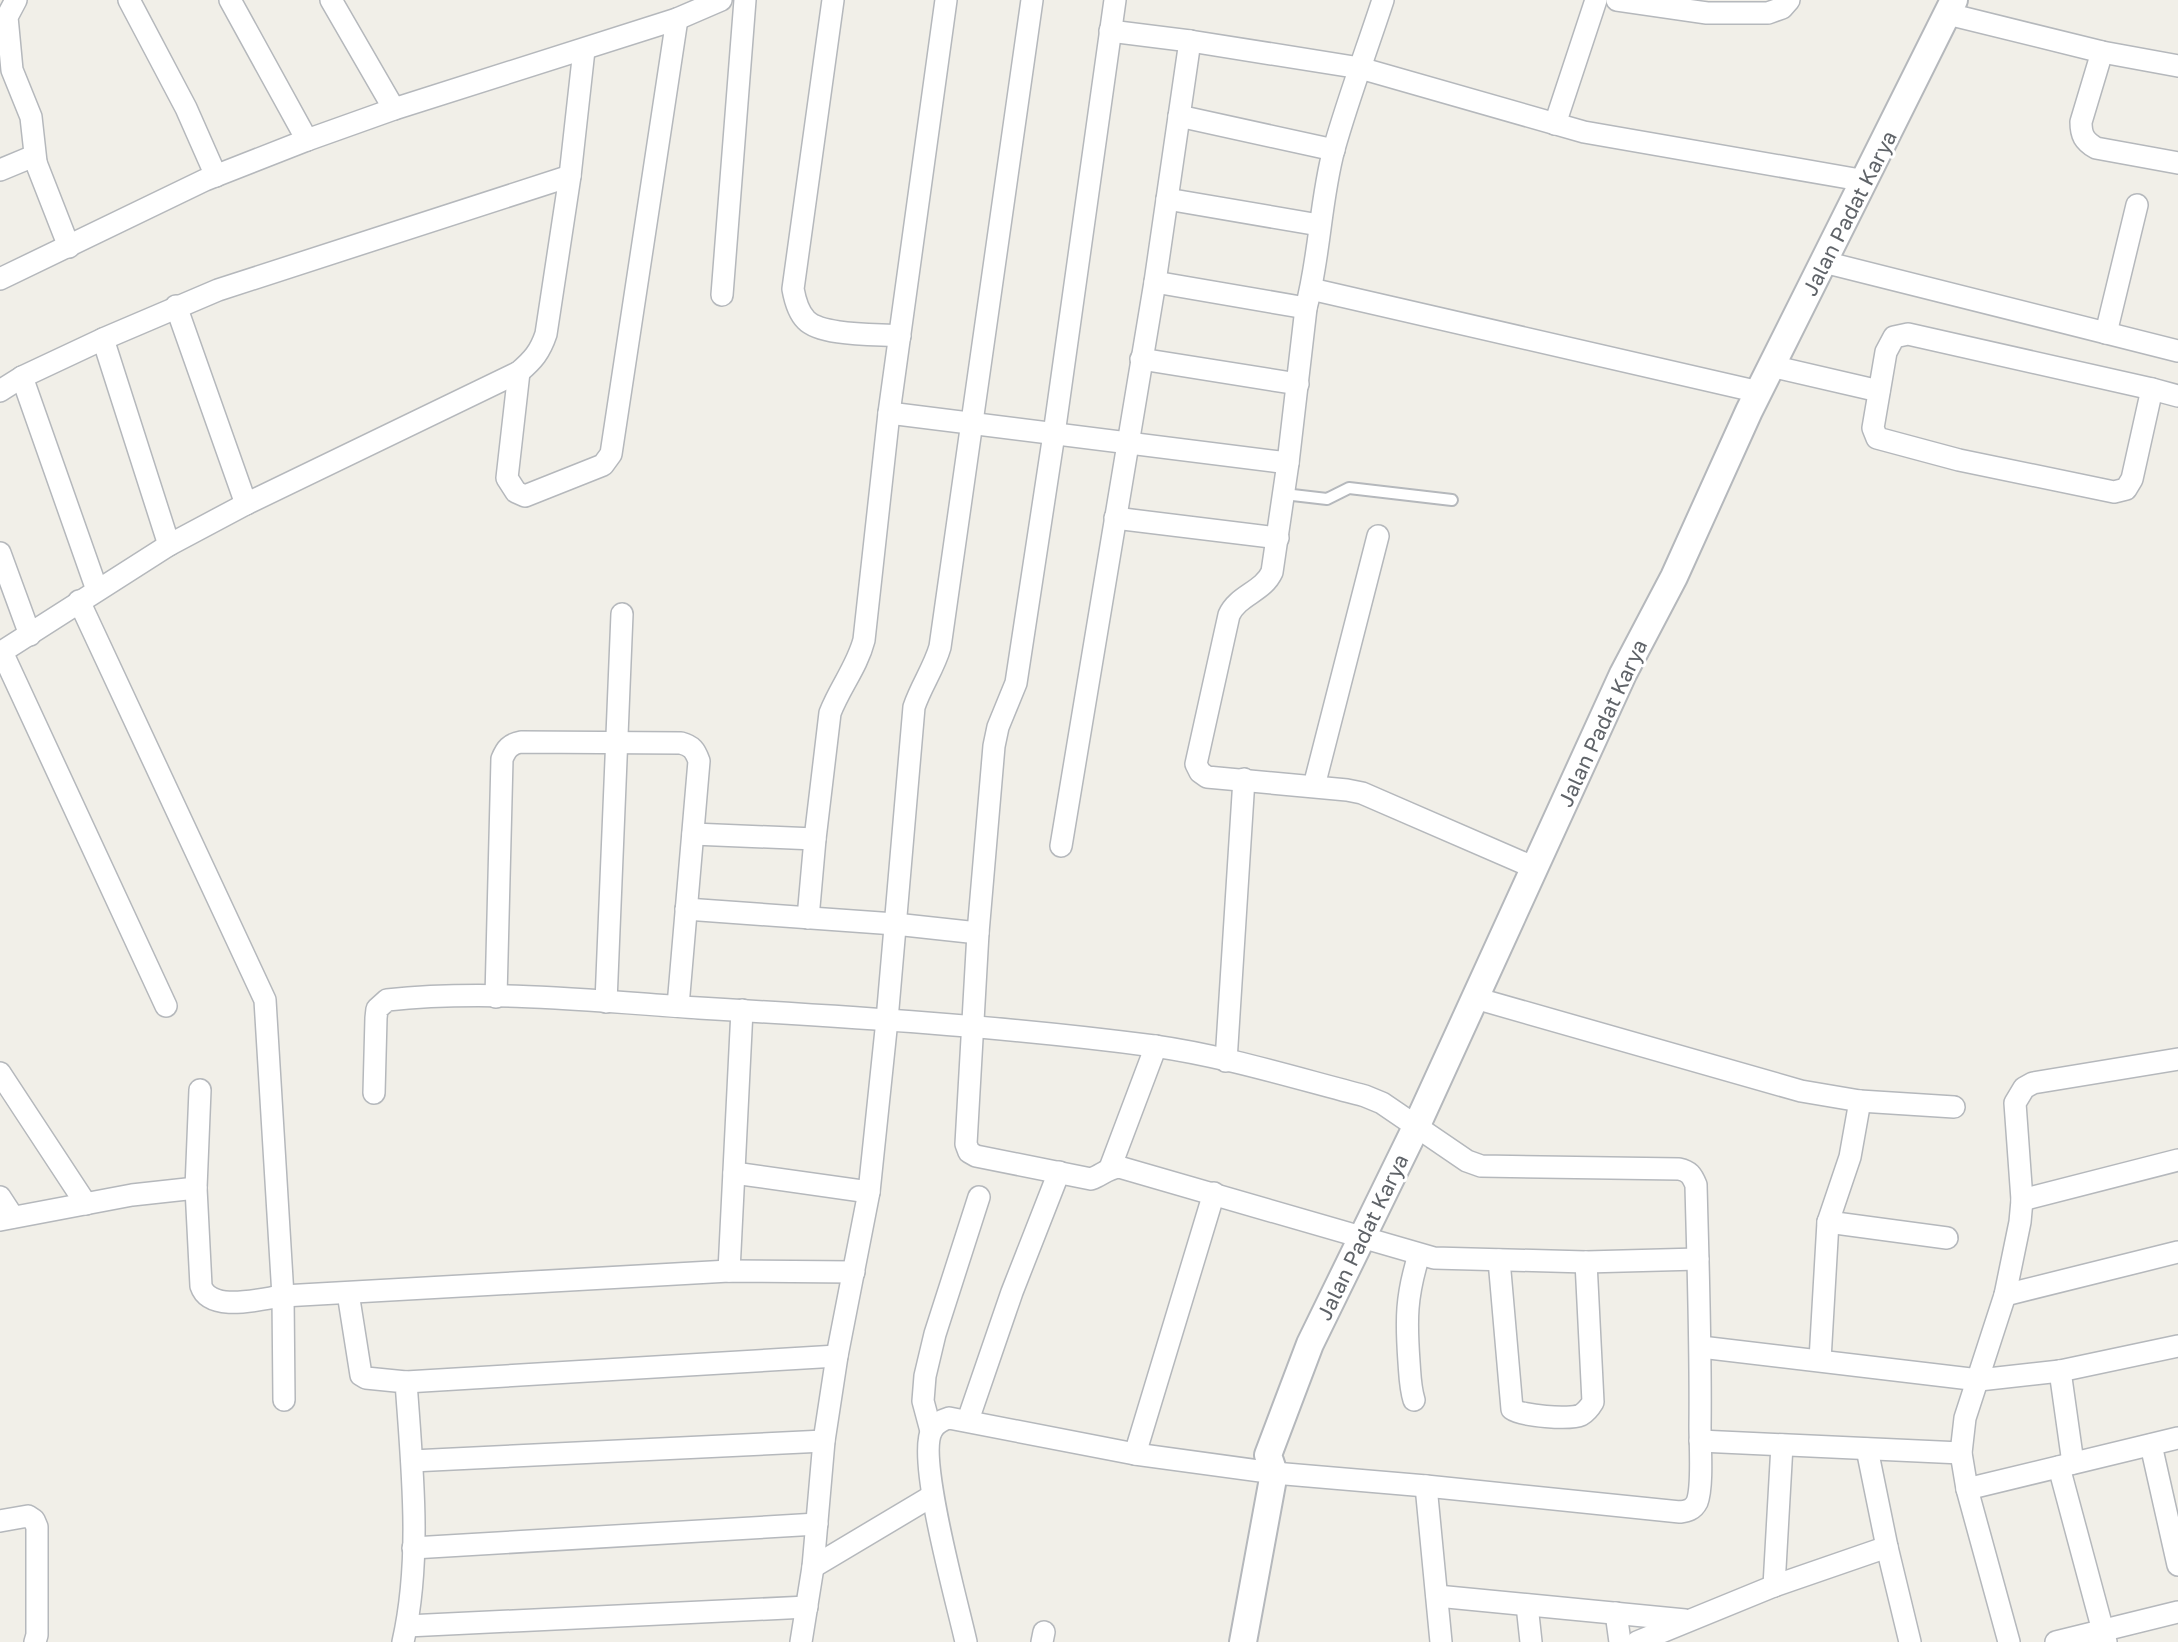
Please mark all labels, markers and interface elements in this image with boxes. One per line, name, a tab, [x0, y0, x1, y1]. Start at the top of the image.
street label: Jalan Padat Karya	[1796, 126, 1902, 300]
street label: Jalan Padat Karya	[1552, 635, 1652, 811]
street label: Jalan Padat Karya	[1310, 1150, 1414, 1324]

